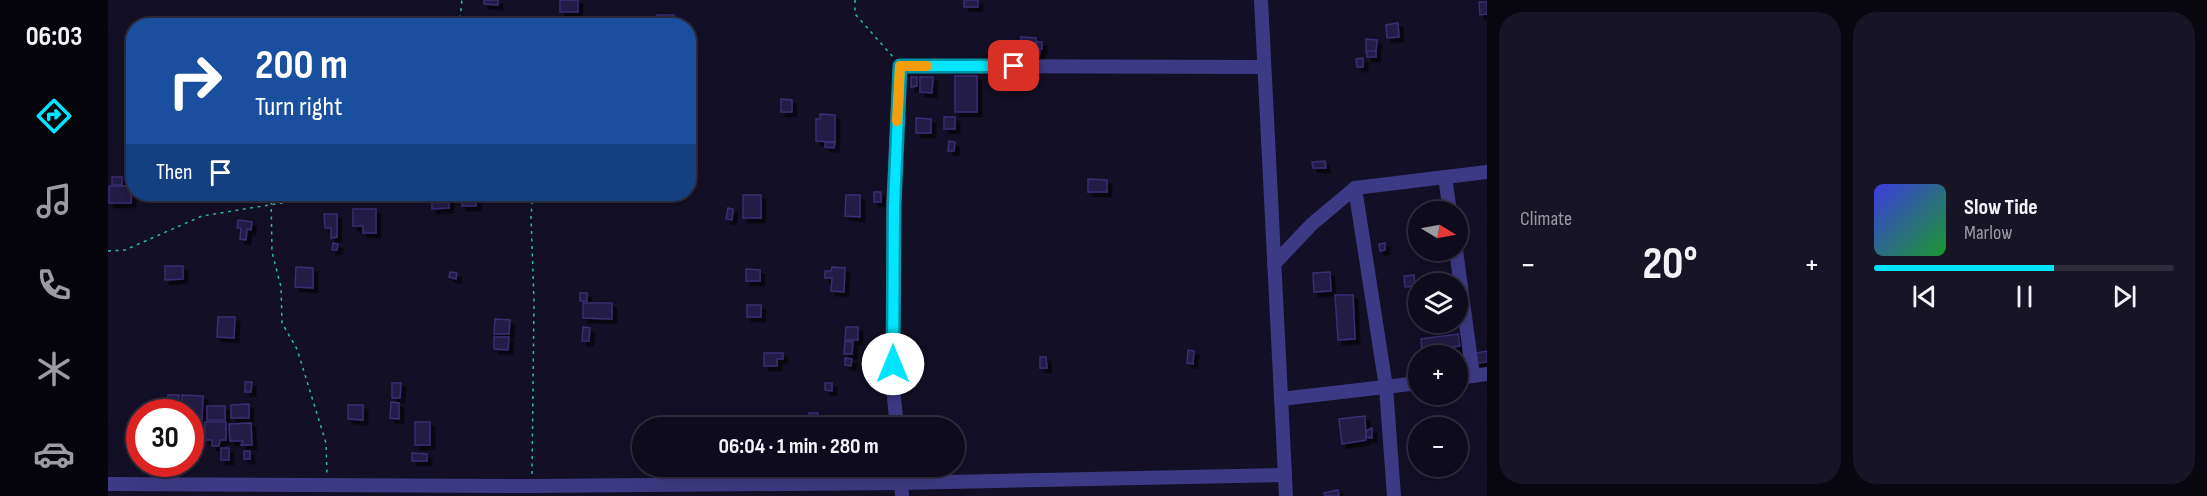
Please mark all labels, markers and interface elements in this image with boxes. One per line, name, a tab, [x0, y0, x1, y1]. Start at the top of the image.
text: 06:03	[26, 21, 82, 53]
text: 200 m	[255, 40, 348, 91]
pin	[988, 40, 1039, 91]
icon: right	[156, 42, 234, 120]
icon: arrive	[997, 49, 1030, 82]
text: Turn right	[255, 91, 342, 123]
icon: directions	[33, 95, 75, 137]
icon: arrive	[204, 156, 237, 189]
text: Then	[156, 159, 192, 186]
icon: music	[33, 180, 75, 222]
text: Slow Tide	[1964, 194, 2038, 221]
north arrow	[1408, 201, 1468, 261]
map controls	[1408, 201, 1468, 477]
text: Climate	[1520, 207, 1572, 231]
text: Marlow	[1964, 221, 2012, 245]
text: 20°	[1642, 237, 1698, 292]
text: −	[1520, 245, 1536, 285]
text: +	[1804, 245, 1820, 285]
icon: phone	[33, 264, 75, 306]
button: layers	[1408, 273, 1468, 333]
icon: previous	[1908, 280, 1941, 313]
icon: pause	[2008, 280, 2041, 313]
icon: next	[2108, 280, 2141, 313]
position arrow	[861, 332, 925, 396]
button: +	[1408, 345, 1468, 405]
icon: climate	[33, 348, 75, 390]
speed limit sign: 30	[126, 399, 204, 477]
button: −	[1408, 417, 1468, 477]
icon: car	[33, 433, 75, 475]
text: 06:04 · 1 min · 280 m	[718, 433, 879, 460]

